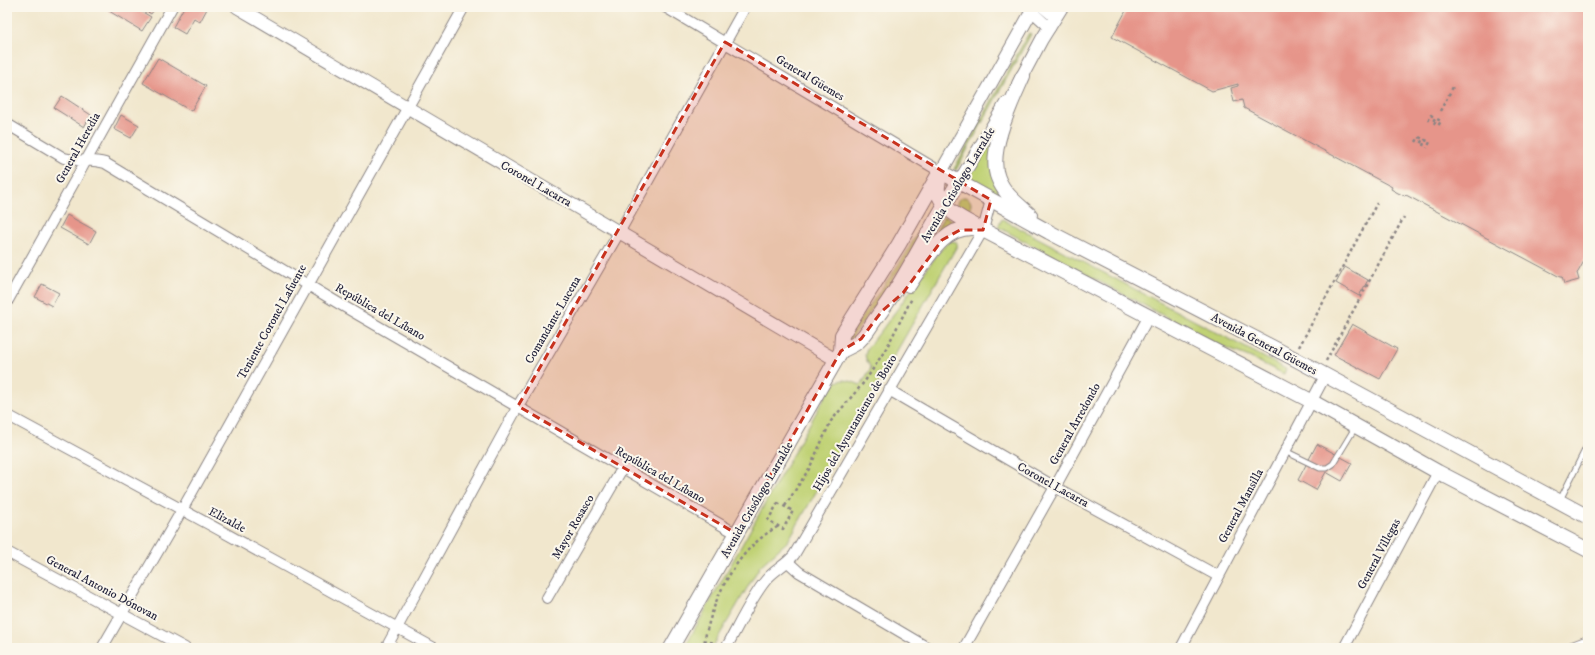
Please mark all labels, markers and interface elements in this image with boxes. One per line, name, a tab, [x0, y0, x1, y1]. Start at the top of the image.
street label: General Güemes	[773, 52, 847, 104]
street label: General Heredia	[52, 109, 104, 186]
street label: Avenida Crisólogo Larralde	[918, 125, 998, 245]
street label: Coronel Lacarra	[498, 158, 575, 211]
street label: Teniente Coronel Lafuente	[234, 262, 310, 382]
street label: Comandante Lucena	[522, 273, 585, 367]
street label: República del Líbano	[332, 280, 428, 344]
street label: Avenida General Güemes	[1208, 310, 1320, 378]
street label: Hijos del Ayuntamiento de Boiro	[810, 352, 900, 494]
street label: General Arredondo	[1046, 380, 1104, 468]
street label: Avenida Crisólogo Larralde	[718, 439, 796, 561]
street label: República del Líbano	[612, 443, 708, 507]
street label: Coronel Lacarra	[1015, 459, 1092, 511]
street label: General Mansilla	[1215, 465, 1267, 546]
street label: Mayor Rosasco	[548, 492, 598, 562]
street label: Elizalde	[206, 504, 248, 536]
street label: General Villegas	[1354, 516, 1404, 592]
street label: General Antonio Dónovan	[43, 552, 161, 624]

